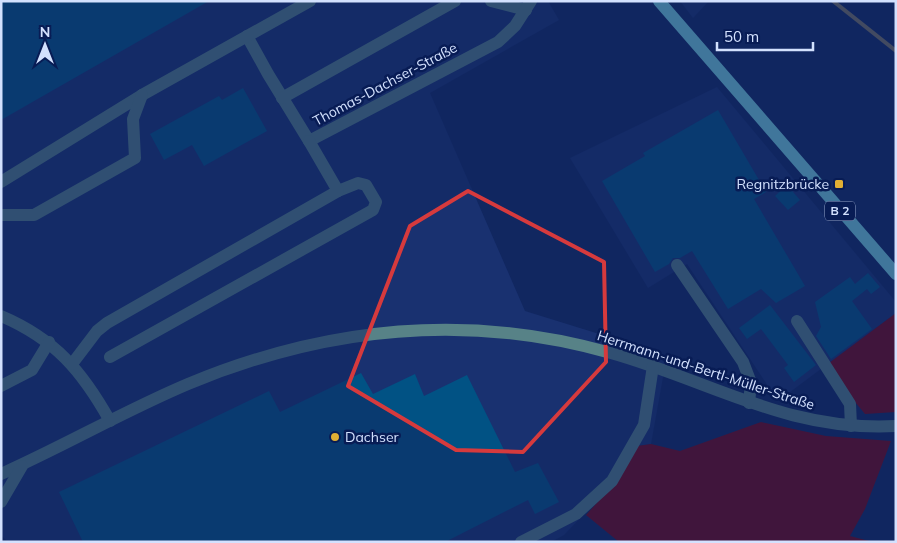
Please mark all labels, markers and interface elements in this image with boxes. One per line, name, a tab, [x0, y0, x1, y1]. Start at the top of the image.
north arrow	[20, 20, 70, 70]
scale bar	[717, 20, 813, 52]
text: N	[40, 23, 50, 41]
text: 50 m	[724, 27, 759, 46]
street label: Thomas-Dachser-Straße	[310, 38, 460, 130]
place label: Regnitzbrücke	[737, 175, 829, 193]
marker: Regnitzbrücke	[833, 178, 845, 190]
road number: B 2	[825, 202, 855, 220]
street label: Herrmann-und-Bertl-Müller-Straße	[595, 326, 817, 414]
place label: Dachser	[345, 428, 400, 446]
marker: Dachser	[329, 431, 341, 443]

